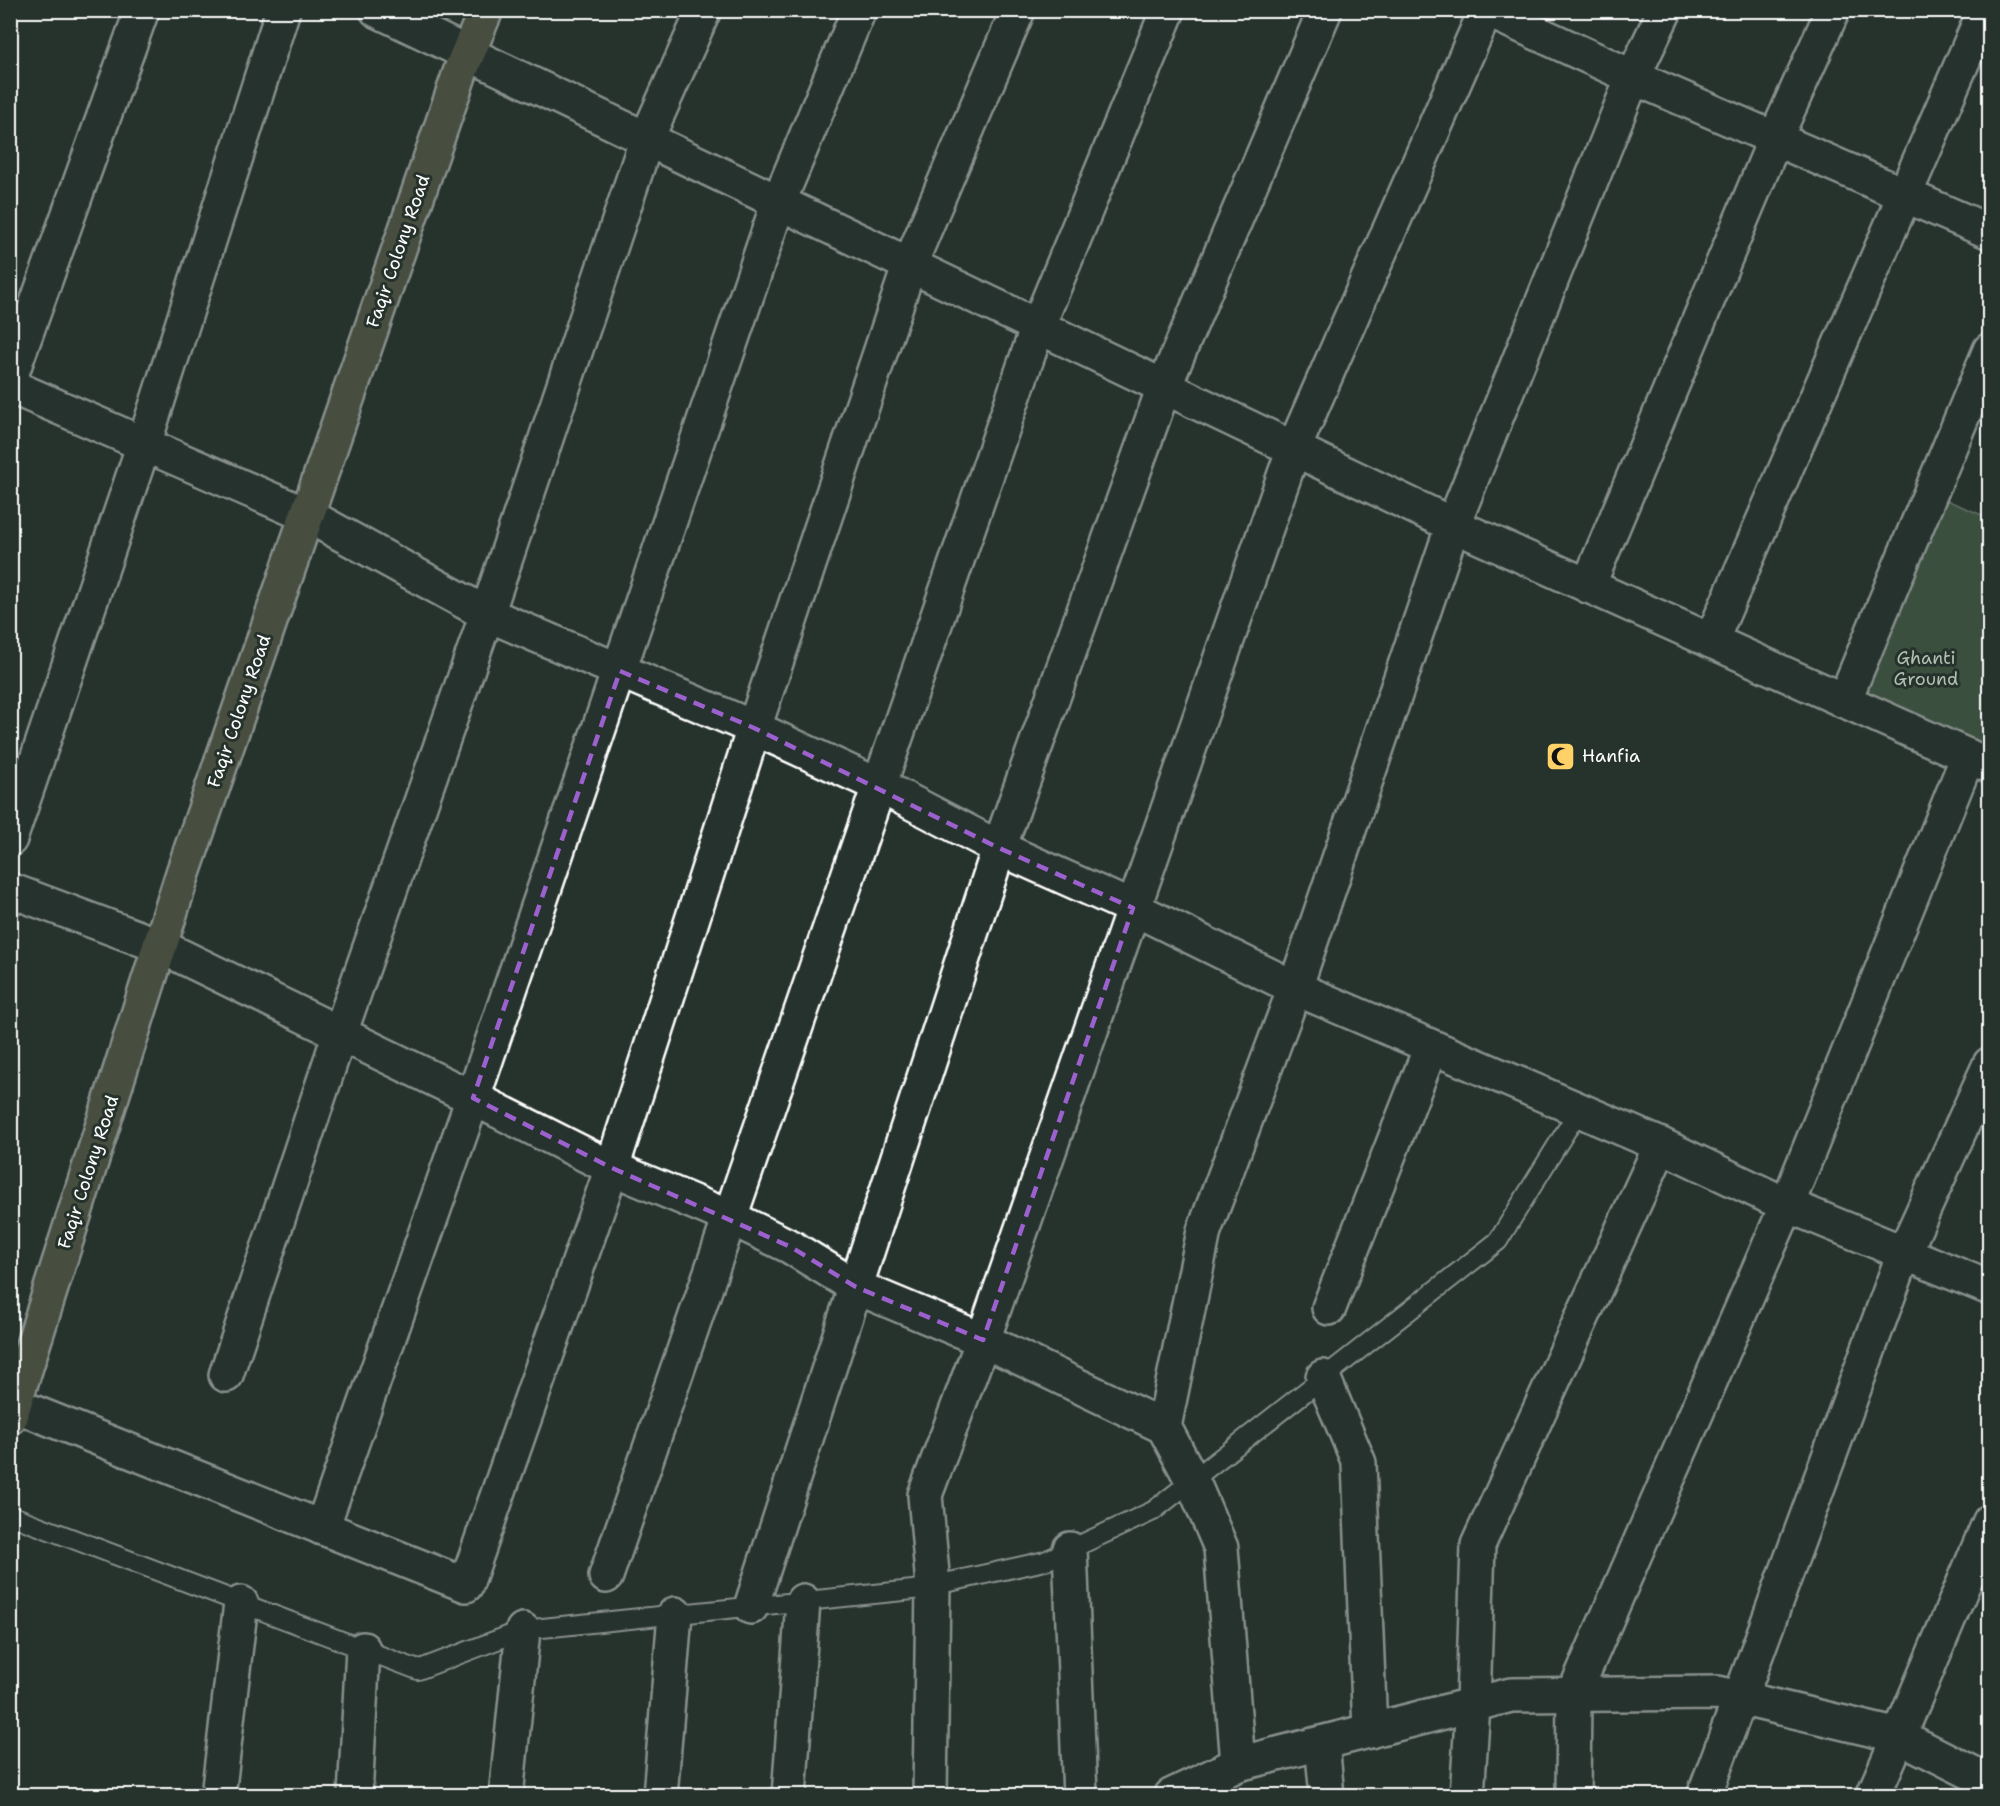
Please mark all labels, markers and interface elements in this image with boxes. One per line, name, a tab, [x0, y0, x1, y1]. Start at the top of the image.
street label: Faqir Colony Road	[361, 171, 435, 331]
street label: Faqir Colony Road	[202, 631, 276, 791]
park label: Ghanti Ground	[1894, 646, 1958, 691]
mosque icon: Hanfia	[1545, 740, 1577, 772]
place label: Hanfia	[1582, 744, 1640, 768]
street label: Faqir Colony Road	[52, 1092, 124, 1252]

